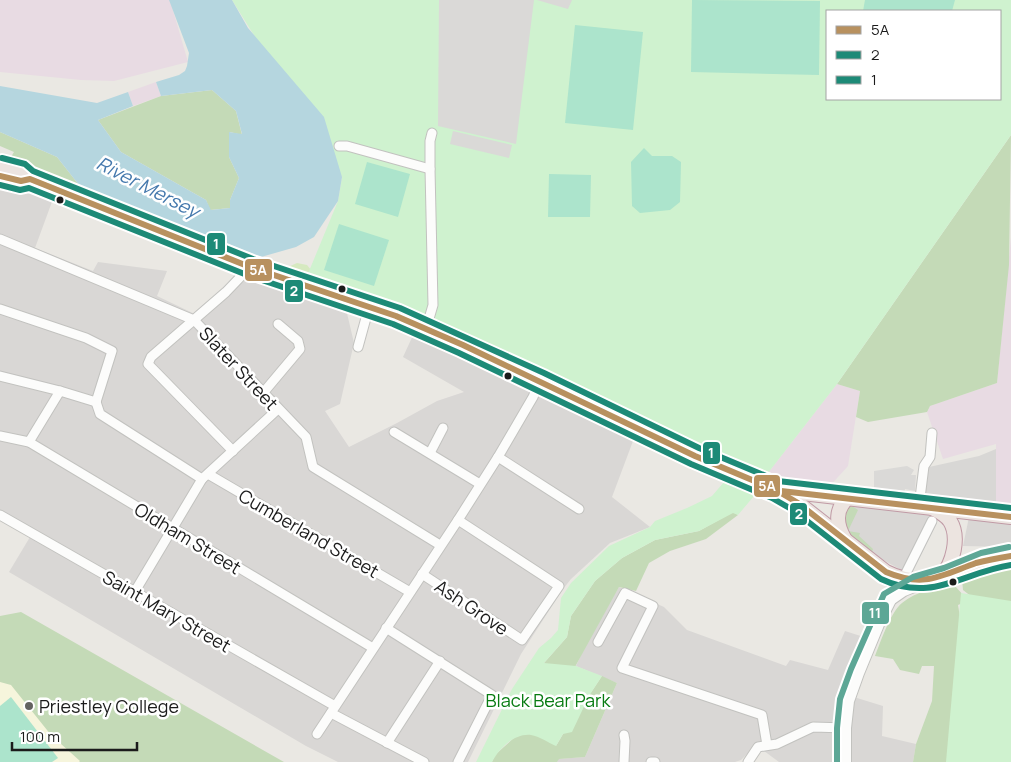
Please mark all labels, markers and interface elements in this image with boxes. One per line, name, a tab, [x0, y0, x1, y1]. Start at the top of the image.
legend	[826, 10, 1001, 100]
text: 5A	[871, 19, 890, 40]
text: 2	[871, 44, 880, 65]
text: 1	[871, 69, 877, 90]
water label: River Mersey	[92, 150, 206, 225]
unlabelled marker	[55, 195, 65, 205]
line badge: 1	[206, 232, 226, 256]
text: 1	[213, 234, 219, 253]
line badge: 5A	[244, 258, 273, 282]
text: 5A	[249, 260, 267, 279]
line badge: 2	[284, 279, 304, 303]
text: 2	[290, 281, 298, 300]
unlabelled marker	[337, 284, 347, 294]
street label: Slater Street	[194, 321, 284, 415]
unlabelled marker	[503, 371, 513, 381]
line badge: 1	[702, 441, 721, 465]
text: 1	[708, 443, 714, 462]
line badge: 5A	[753, 474, 781, 498]
text: 5A	[758, 476, 776, 495]
street label: Cumberland Street	[234, 483, 384, 583]
street label: Oldham Street	[130, 497, 246, 579]
line badge: 2	[789, 502, 808, 526]
text: 2	[795, 504, 803, 523]
street label: Saint Mary Street	[99, 565, 235, 657]
street label: Ash Grove	[431, 574, 513, 640]
unlabelled marker	[948, 577, 958, 587]
line badge: 11	[861, 601, 890, 625]
text: 11	[869, 603, 881, 622]
park label: Black Bear Park	[485, 688, 612, 712]
place label: Priestley College	[39, 694, 179, 718]
marker: Priestley College	[23, 700, 35, 712]
scale bar	[12, 720, 138, 752]
text: 100 m	[20, 726, 60, 747]

